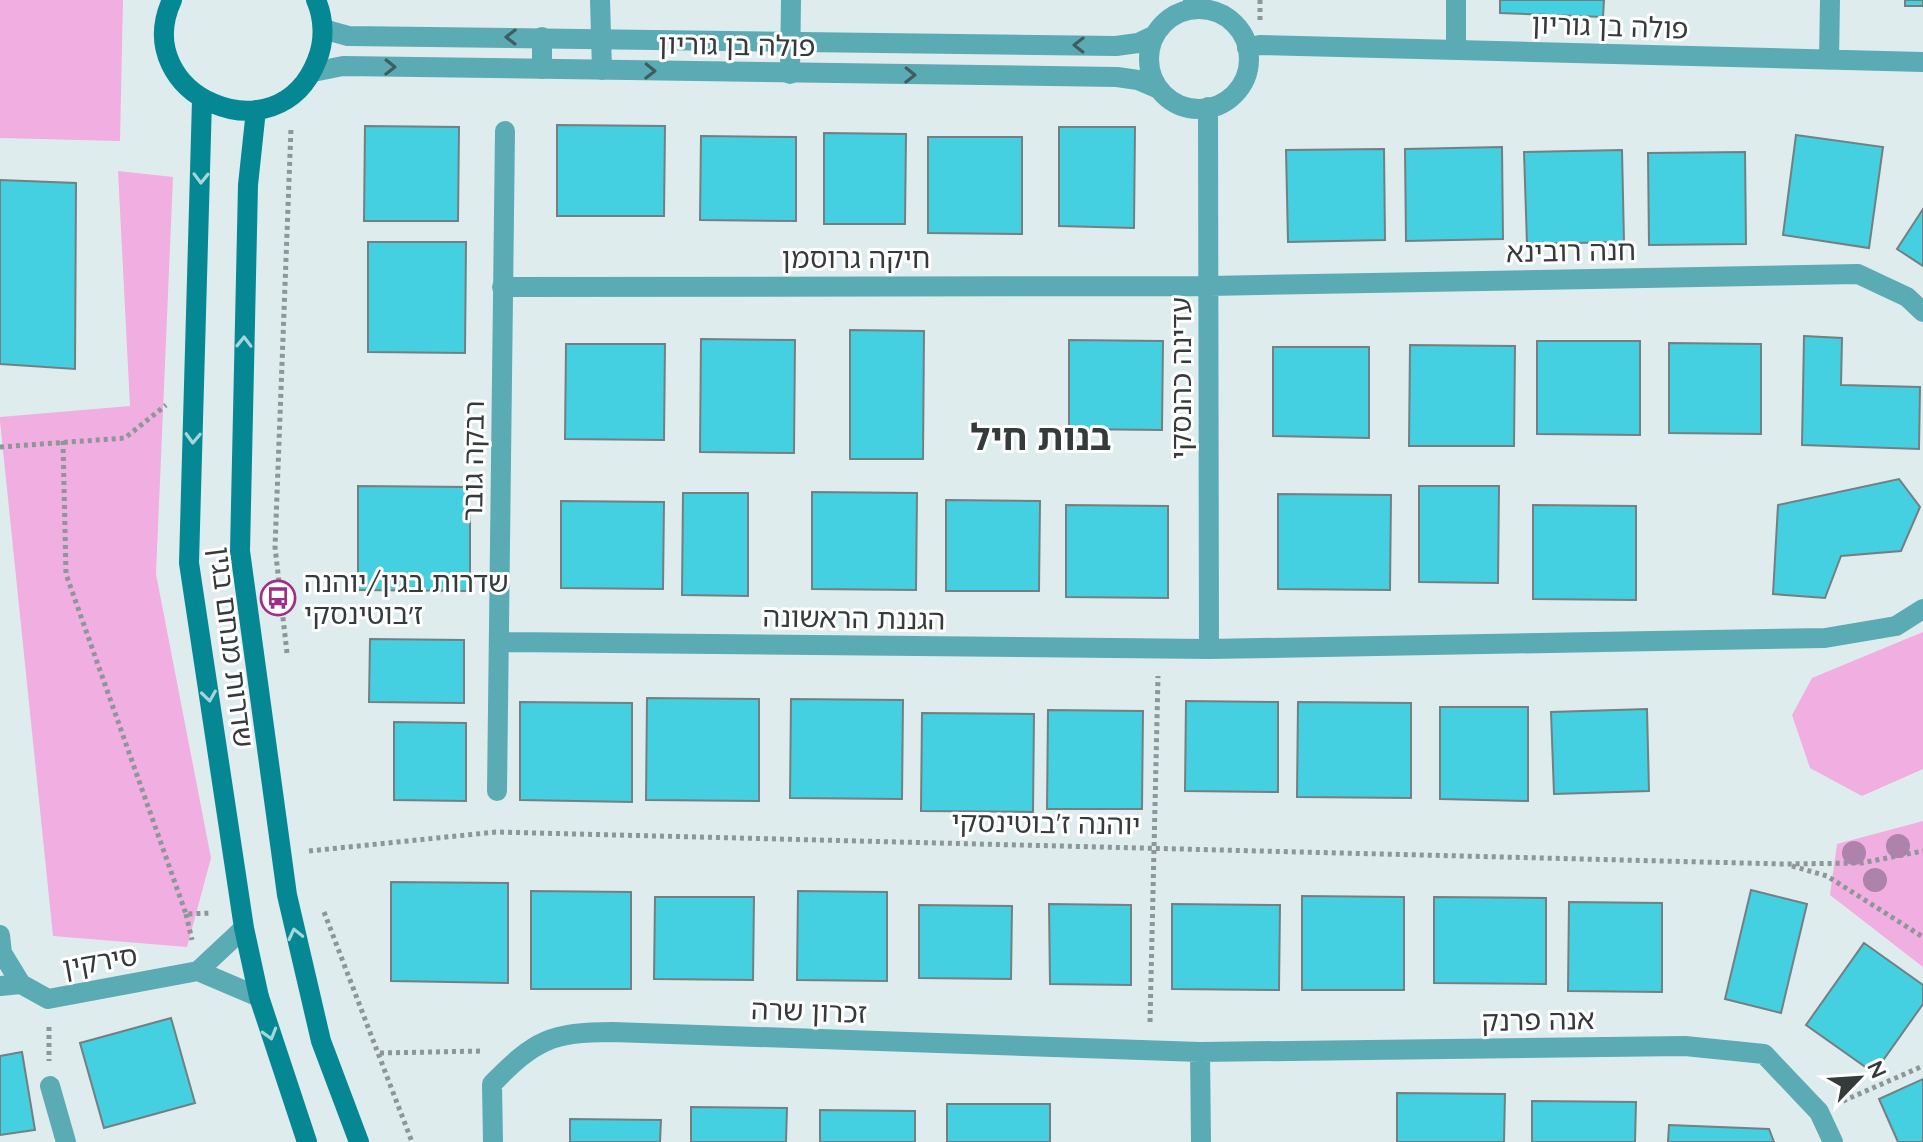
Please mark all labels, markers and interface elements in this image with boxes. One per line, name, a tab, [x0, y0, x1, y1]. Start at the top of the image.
street label: פולה בן גוריון	[1531, 5, 1689, 46]
street label: פולה בן גוריון	[658, 26, 816, 63]
one-way arrow	[504, 28, 517, 46]
one-way arrow	[1072, 36, 1085, 54]
one-way arrow	[384, 58, 397, 76]
one-way arrow	[644, 63, 657, 80]
one-way arrow	[904, 66, 917, 84]
one-way arrow	[192, 172, 210, 185]
street label: חנה רובינא	[1506, 232, 1636, 269]
street label: חיקה גרוסמן	[782, 240, 930, 275]
street label: עדינה כהנסקי	[1163, 297, 1198, 459]
one-way arrow	[236, 335, 253, 348]
street label: רבקה גובר	[454, 400, 491, 522]
district label: בנות חיל	[971, 414, 1111, 459]
one-way arrow	[184, 432, 201, 445]
street label: שדרות מנחם בגין	[203, 545, 262, 749]
place label: שדרות בגין/יוהנה ז׳בוטינסקי	[304, 564, 509, 631]
bus stop icon: שדרות בגין/יוהנה ז׳בוטינסקי	[259, 579, 297, 617]
street label: הגננת הראשונה	[762, 598, 946, 637]
one-way arrow	[200, 689, 217, 703]
street label: יוהנה ז'בוטינסקי	[951, 803, 1141, 842]
one-way arrow	[288, 928, 305, 941]
street label: סירקין	[60, 937, 140, 984]
street label: זכרון שרה	[750, 991, 868, 1030]
street label: אנה פרנק	[1481, 1001, 1595, 1038]
one-way arrow	[261, 1027, 277, 1041]
north arrow	[1819, 1038, 1899, 1118]
text: N	[1861, 1056, 1893, 1083]

